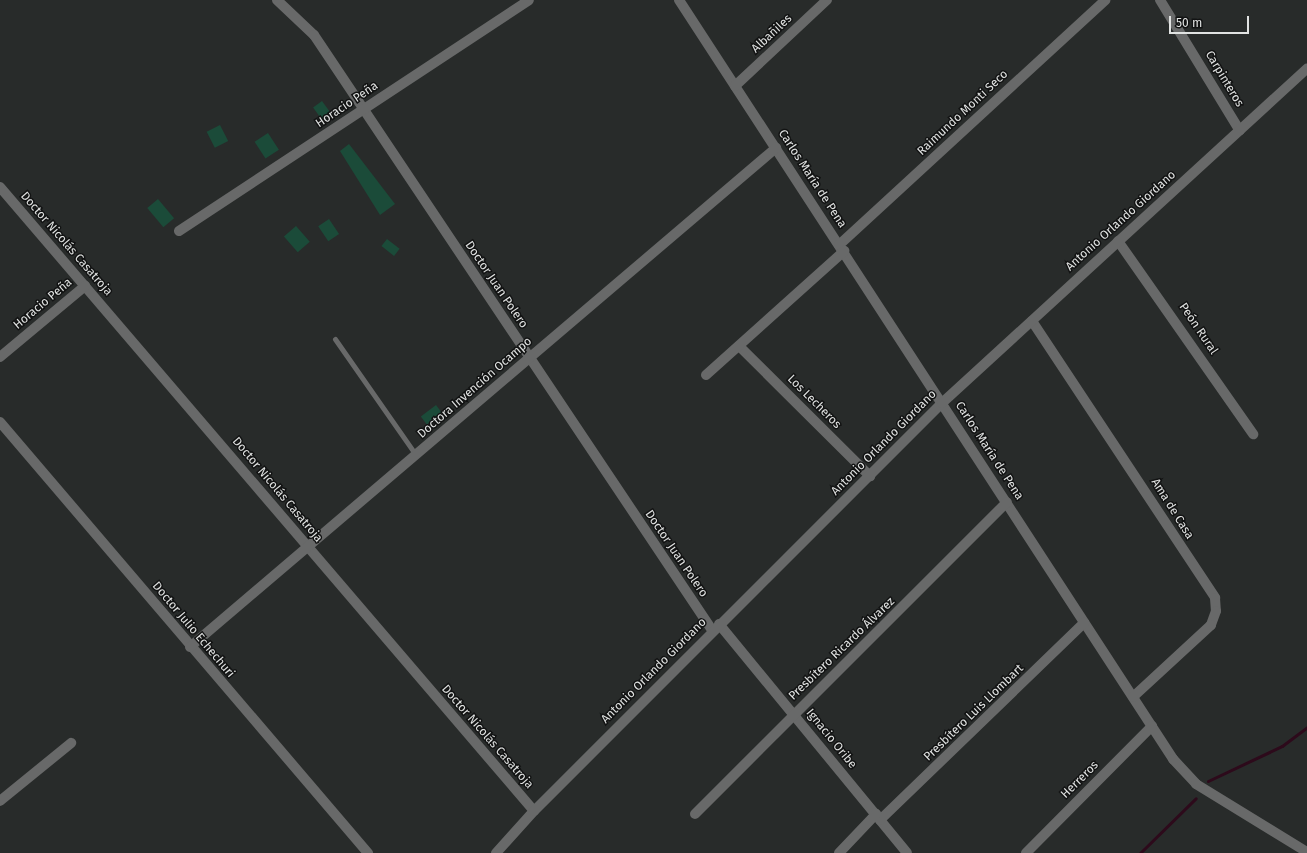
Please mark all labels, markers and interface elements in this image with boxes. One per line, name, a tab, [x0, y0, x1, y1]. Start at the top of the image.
scale bar	[1171, 8, 1251, 34]
street label: Albañiles	[749, 12, 795, 56]
text: 50 m	[1176, 16, 1202, 30]
street label: Carpinteros	[1202, 48, 1246, 110]
street label: Raimundo Monti Seco	[915, 67, 1011, 159]
street label: Horacio Peña	[313, 79, 381, 131]
street label: Carlos María de Pena	[775, 127, 849, 231]
street label: Antonio Orlando Giordano	[1063, 168, 1179, 274]
street label: Doctor Nicolás Casatroja	[17, 189, 115, 299]
street label: Doctor Juan Polero	[462, 239, 530, 331]
street label: Horacio Peña	[11, 275, 75, 333]
street label: Peón Rural	[1176, 301, 1220, 357]
street label: Doctora Invención Ocampo	[415, 334, 535, 442]
street label: Los Lecheros	[784, 372, 844, 432]
street label: Antonio Orlando Giordano	[828, 387, 940, 499]
street label: Carlos María de Pena	[952, 399, 1026, 503]
street label: Doctor Nicolás Casatroja	[229, 435, 325, 545]
street label: Ama de Casa	[1148, 476, 1196, 542]
street label: Doctor Juan Polero	[642, 508, 710, 600]
street label: Doctor Julio Echechuri	[149, 579, 237, 681]
street label: Presbítero Ricardo Álvarez	[786, 595, 898, 703]
street label: Antonio Orlando Giordano	[598, 615, 710, 727]
street label: Presbítero Luis Llombart	[921, 662, 1027, 764]
street label: Doctor Nicolás Casatroja	[438, 682, 536, 792]
street label: Ignacio Oribe	[803, 706, 859, 772]
street label: Herreros	[1058, 758, 1102, 802]

